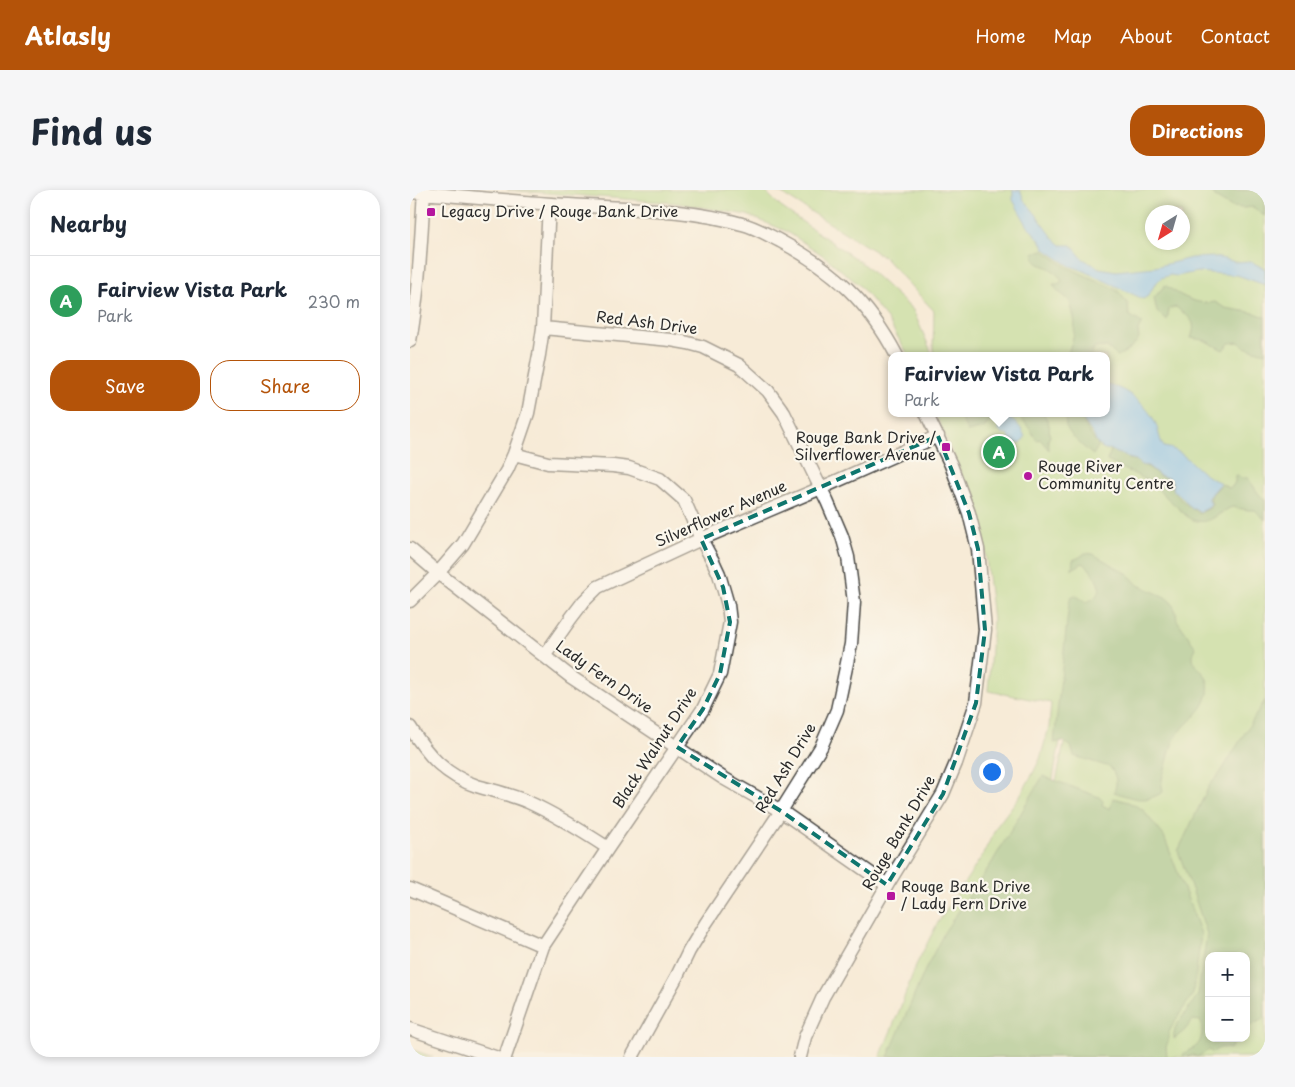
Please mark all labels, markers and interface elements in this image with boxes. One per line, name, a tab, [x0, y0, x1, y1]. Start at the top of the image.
text: Atlasly	[25, 17, 111, 53]
text: Home	[975, 22, 1025, 49]
text: Map	[1053, 22, 1092, 49]
text: About	[1120, 22, 1172, 49]
text: Contact	[1200, 22, 1270, 49]
text: Find us	[30, 104, 152, 157]
button: Directions	[1130, 105, 1265, 156]
place label: Legacy Drive / Rouge Bank Drive	[441, 199, 678, 222]
north arrow	[1145, 205, 1190, 250]
marker: Legacy Drive / Rouge Bank Drive	[425, 206, 437, 218]
text: Nearby	[50, 207, 127, 239]
text: Fairview Vista Park	[97, 275, 287, 303]
text: A	[60, 289, 72, 313]
text: 230 m	[308, 289, 360, 313]
text: Park	[97, 303, 133, 327]
street label: Red Ash Drive	[595, 304, 699, 339]
popup	[888, 352, 1110, 417]
text: Fairview Vista Park	[904, 359, 1094, 387]
button: Save	[50, 360, 200, 411]
button: Share	[210, 360, 360, 411]
text: Park	[904, 387, 940, 411]
place label: Rouge Bank Drive / Silverflower Avenue	[794, 425, 937, 465]
pin: A	[983, 433, 1015, 471]
marker: Rouge Bank Drive / Silverflower Avenue	[940, 441, 952, 453]
place label: Rouge River Community Centre	[1038, 454, 1174, 494]
marker: Rouge River Community Centre	[1022, 470, 1034, 482]
street label: Silverflower Avenue	[651, 473, 790, 552]
street label: Lady Fern Drive	[552, 634, 658, 718]
street label: Black Walnut Drive	[606, 682, 702, 812]
street label: Red Ash Drive	[749, 718, 821, 817]
your location	[979, 759, 1005, 785]
street label: Rouge Bank Drive	[855, 770, 940, 894]
place label: Rouge Bank Drive / Lady Fern Drive	[901, 874, 1031, 914]
marker: Rouge Bank Drive / Lady Fern Drive	[885, 890, 897, 902]
map controls	[1205, 952, 1250, 1042]
button: +	[1205, 952, 1250, 997]
button: −	[1205, 997, 1250, 1042]

